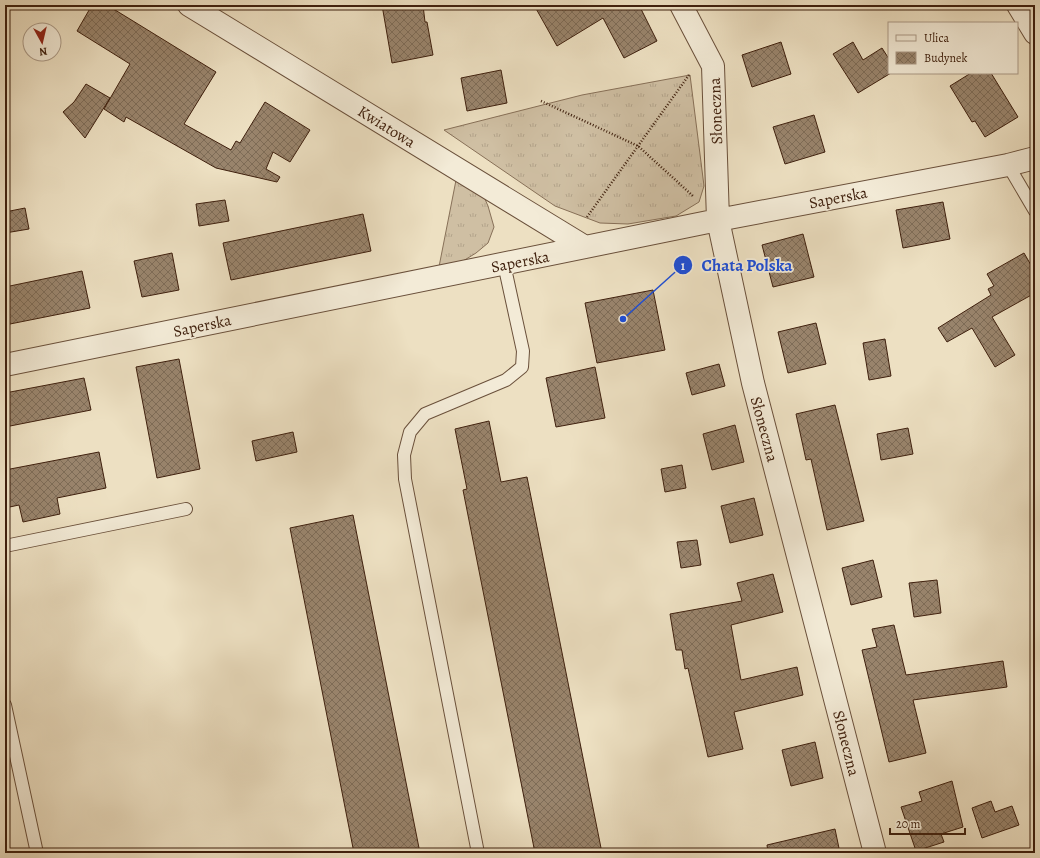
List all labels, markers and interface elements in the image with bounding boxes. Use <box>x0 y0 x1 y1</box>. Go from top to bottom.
north arrow <box>22 22 62 62</box>
legend <box>888 22 1018 74</box>
text: Ulica <box>924 30 949 46</box>
text: N <box>38 43 48 59</box>
text: Budynek <box>924 50 967 66</box>
street label: Słoneczna <box>704 77 728 145</box>
street label: Kwiatowa <box>353 100 420 153</box>
street label: Saperska <box>807 181 870 214</box>
street label: Saperska <box>489 245 552 278</box>
callout: Chata Polska <box>673 251 800 280</box>
text: Chata Polska <box>702 254 793 277</box>
text: 1 <box>681 258 686 274</box>
street label: Saperska <box>171 309 234 343</box>
street label: Słoneczna <box>745 394 783 465</box>
street label: Słoneczna <box>827 708 865 779</box>
scale bar <box>890 810 965 836</box>
text: 20 m <box>896 816 920 832</box>

